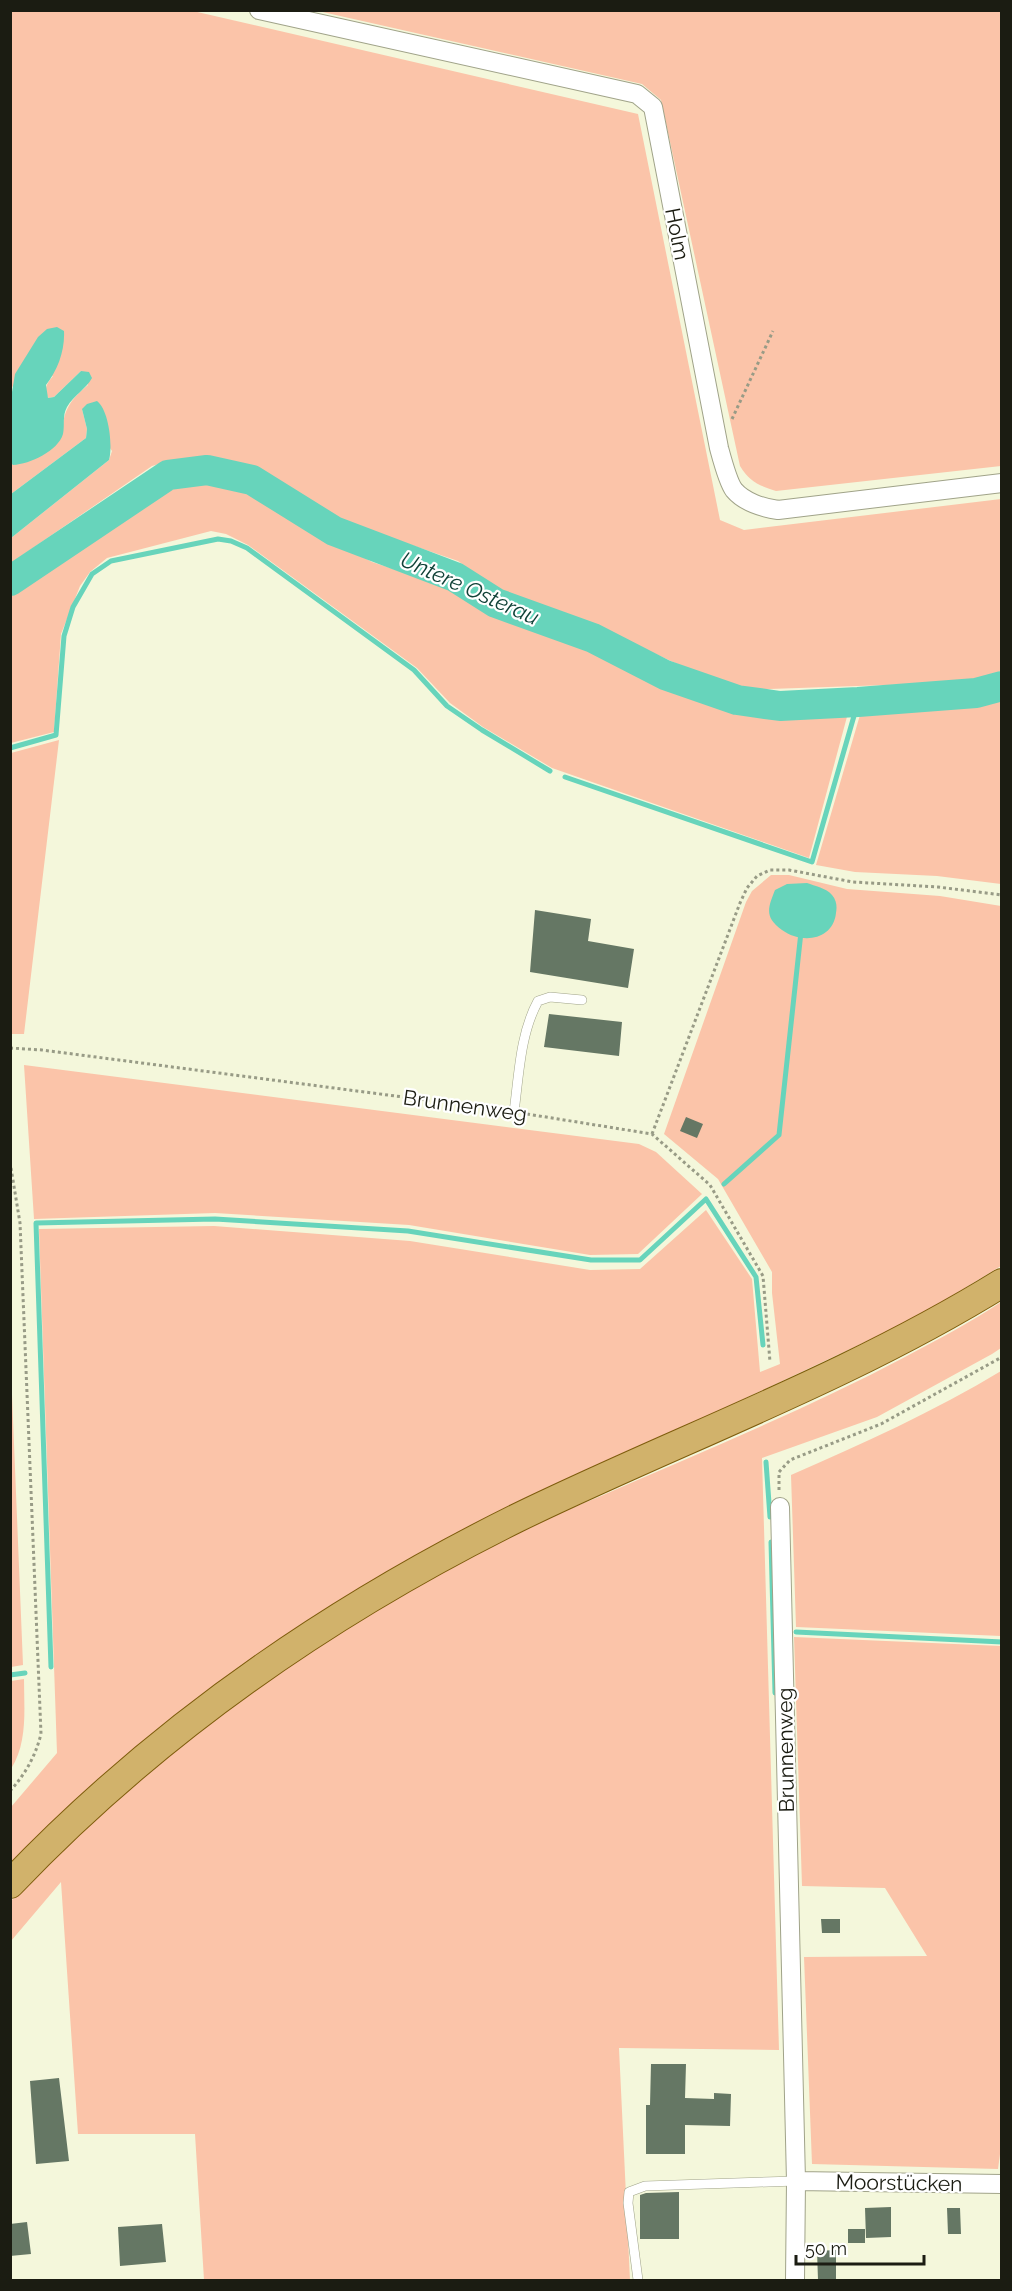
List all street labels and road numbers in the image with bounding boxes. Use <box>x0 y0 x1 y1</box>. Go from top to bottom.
street label: Holm <box>660 206 695 262</box>
street label: Brunnenweg <box>402 1084 529 1127</box>
street label: Brunnenweg <box>772 1687 799 1813</box>
street label: Moorstücken <box>835 2169 963 2196</box>

